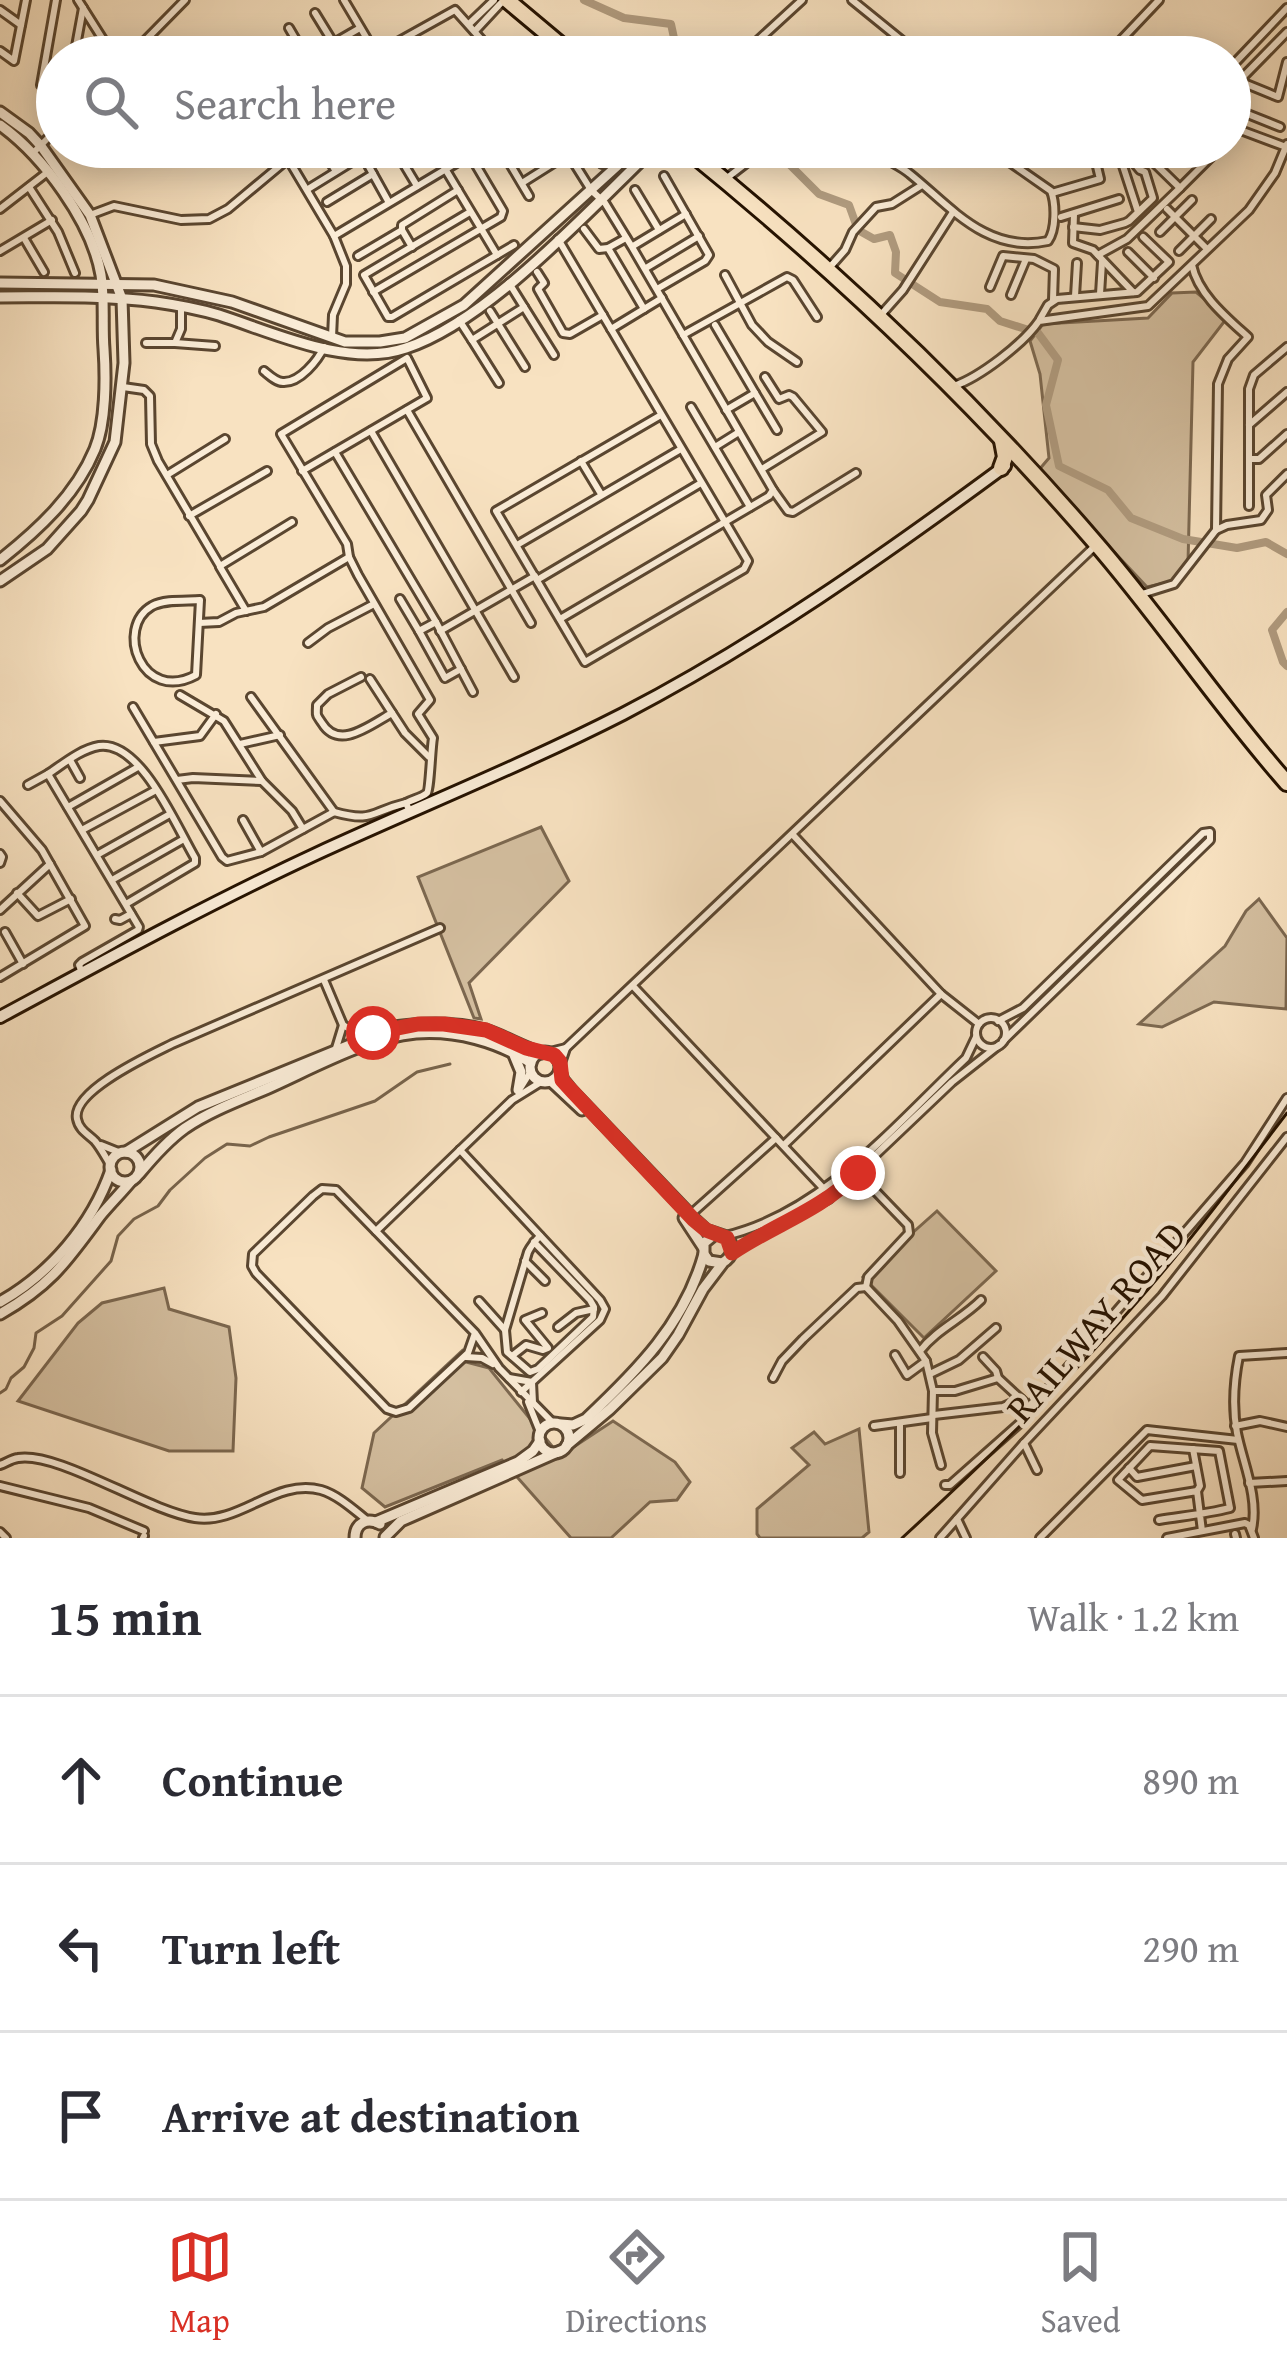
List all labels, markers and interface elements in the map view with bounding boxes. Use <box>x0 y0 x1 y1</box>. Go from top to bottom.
search box <box>36 36 1251 168</box>
icon: search <box>78 69 144 135</box>
text: Search here <box>174 70 396 135</box>
route start <box>346 1006 400 1060</box>
route end <box>831 1146 885 1200</box>
street label: RAILWAY ROAD <box>991 1208 1199 1434</box>
text: 15 min <box>48 1579 202 1654</box>
text: Walk · 1.2 km <box>1027 1588 1239 1645</box>
icon: ahead <box>48 1747 114 1813</box>
text: Continue <box>162 1747 343 1812</box>
text: 890 m <box>1142 1751 1239 1808</box>
icon: left <box>48 1915 114 1981</box>
text: Turn left <box>162 1915 340 1980</box>
text: 290 m <box>1142 1919 1239 1976</box>
icon: arrive <box>48 2083 114 2149</box>
text: Arrive at destination <box>162 2083 580 2148</box>
tab: Map <box>167 2224 233 2344</box>
tab: Directions <box>566 2224 707 2344</box>
tab: Saved <box>1041 2224 1120 2344</box>

